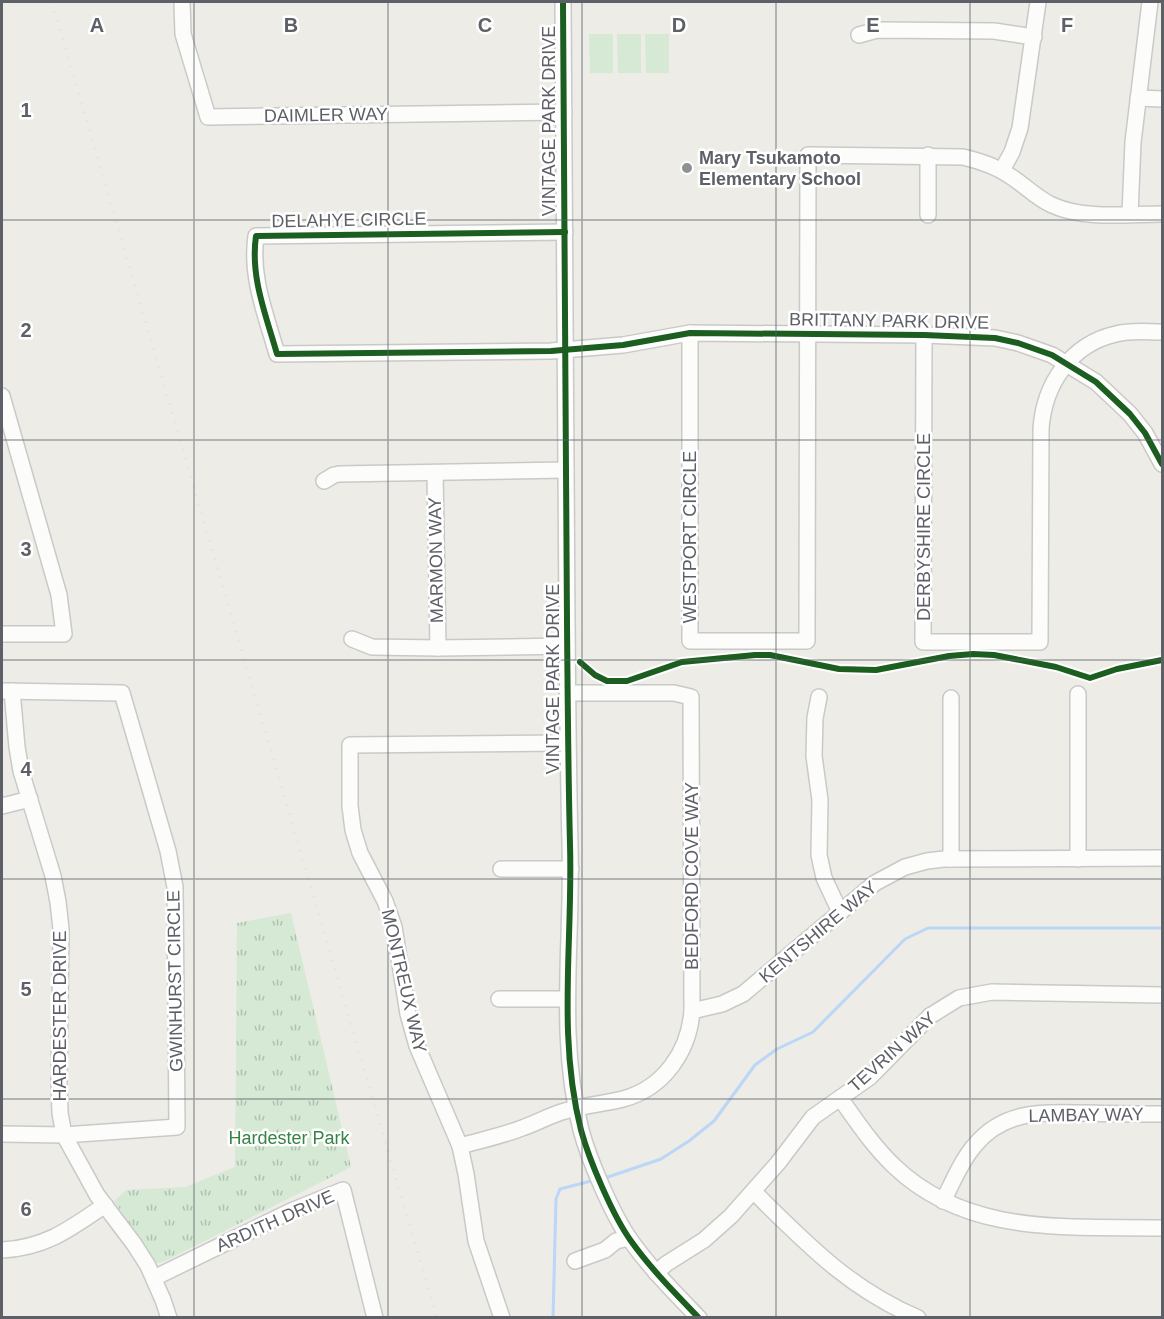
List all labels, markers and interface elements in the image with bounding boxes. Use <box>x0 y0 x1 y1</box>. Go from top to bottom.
text: A <box>90 14 104 36</box>
text: B <box>284 14 298 36</box>
text: C <box>478 14 492 36</box>
text: D <box>672 14 686 36</box>
text: E <box>866 14 880 36</box>
text: F <box>1061 14 1073 36</box>
street label: VINTAGE PARK DRIVE <box>539 26 559 216</box>
text: 1 <box>20 99 32 121</box>
street label: DAIMLER WAY <box>264 104 388 126</box>
place label: Mary Tsukamoto Elementary School <box>699 148 861 189</box>
marker: Mary Tsukamoto Elementary School <box>680 161 694 175</box>
street label: DELAHYE CIRCLE <box>271 209 427 231</box>
street label: BRITTANY PARK DRIVE <box>789 309 989 333</box>
text: 2 <box>20 319 32 341</box>
street label: DERBYSHIRE CIRCLE <box>914 433 934 621</box>
street label: WESTPORT CIRCLE <box>680 451 700 623</box>
street label: MARMON WAY <box>425 497 447 623</box>
text: 3 <box>20 538 32 560</box>
street label: VINTAGE PARK DRIVE <box>543 584 563 774</box>
text: 4 <box>20 758 32 780</box>
street label: BEDFORD COVE WAY <box>682 782 702 970</box>
street label: KENTSHIRE WAY <box>755 877 881 987</box>
street label: GWINHURST CIRCLE <box>163 890 187 1072</box>
street label: MONTREUX WAY <box>378 907 430 1055</box>
street label: HARDESTER DRIVE <box>50 930 70 1102</box>
text: 5 <box>20 978 32 1000</box>
street label: TEVRIN WAY <box>844 1008 940 1096</box>
street label: LAMBAY WAY <box>1028 1104 1144 1126</box>
park label: Hardester Park <box>228 1128 351 1148</box>
street label: ARDITH DRIVE <box>213 1186 337 1256</box>
text: 6 <box>20 1198 32 1220</box>

